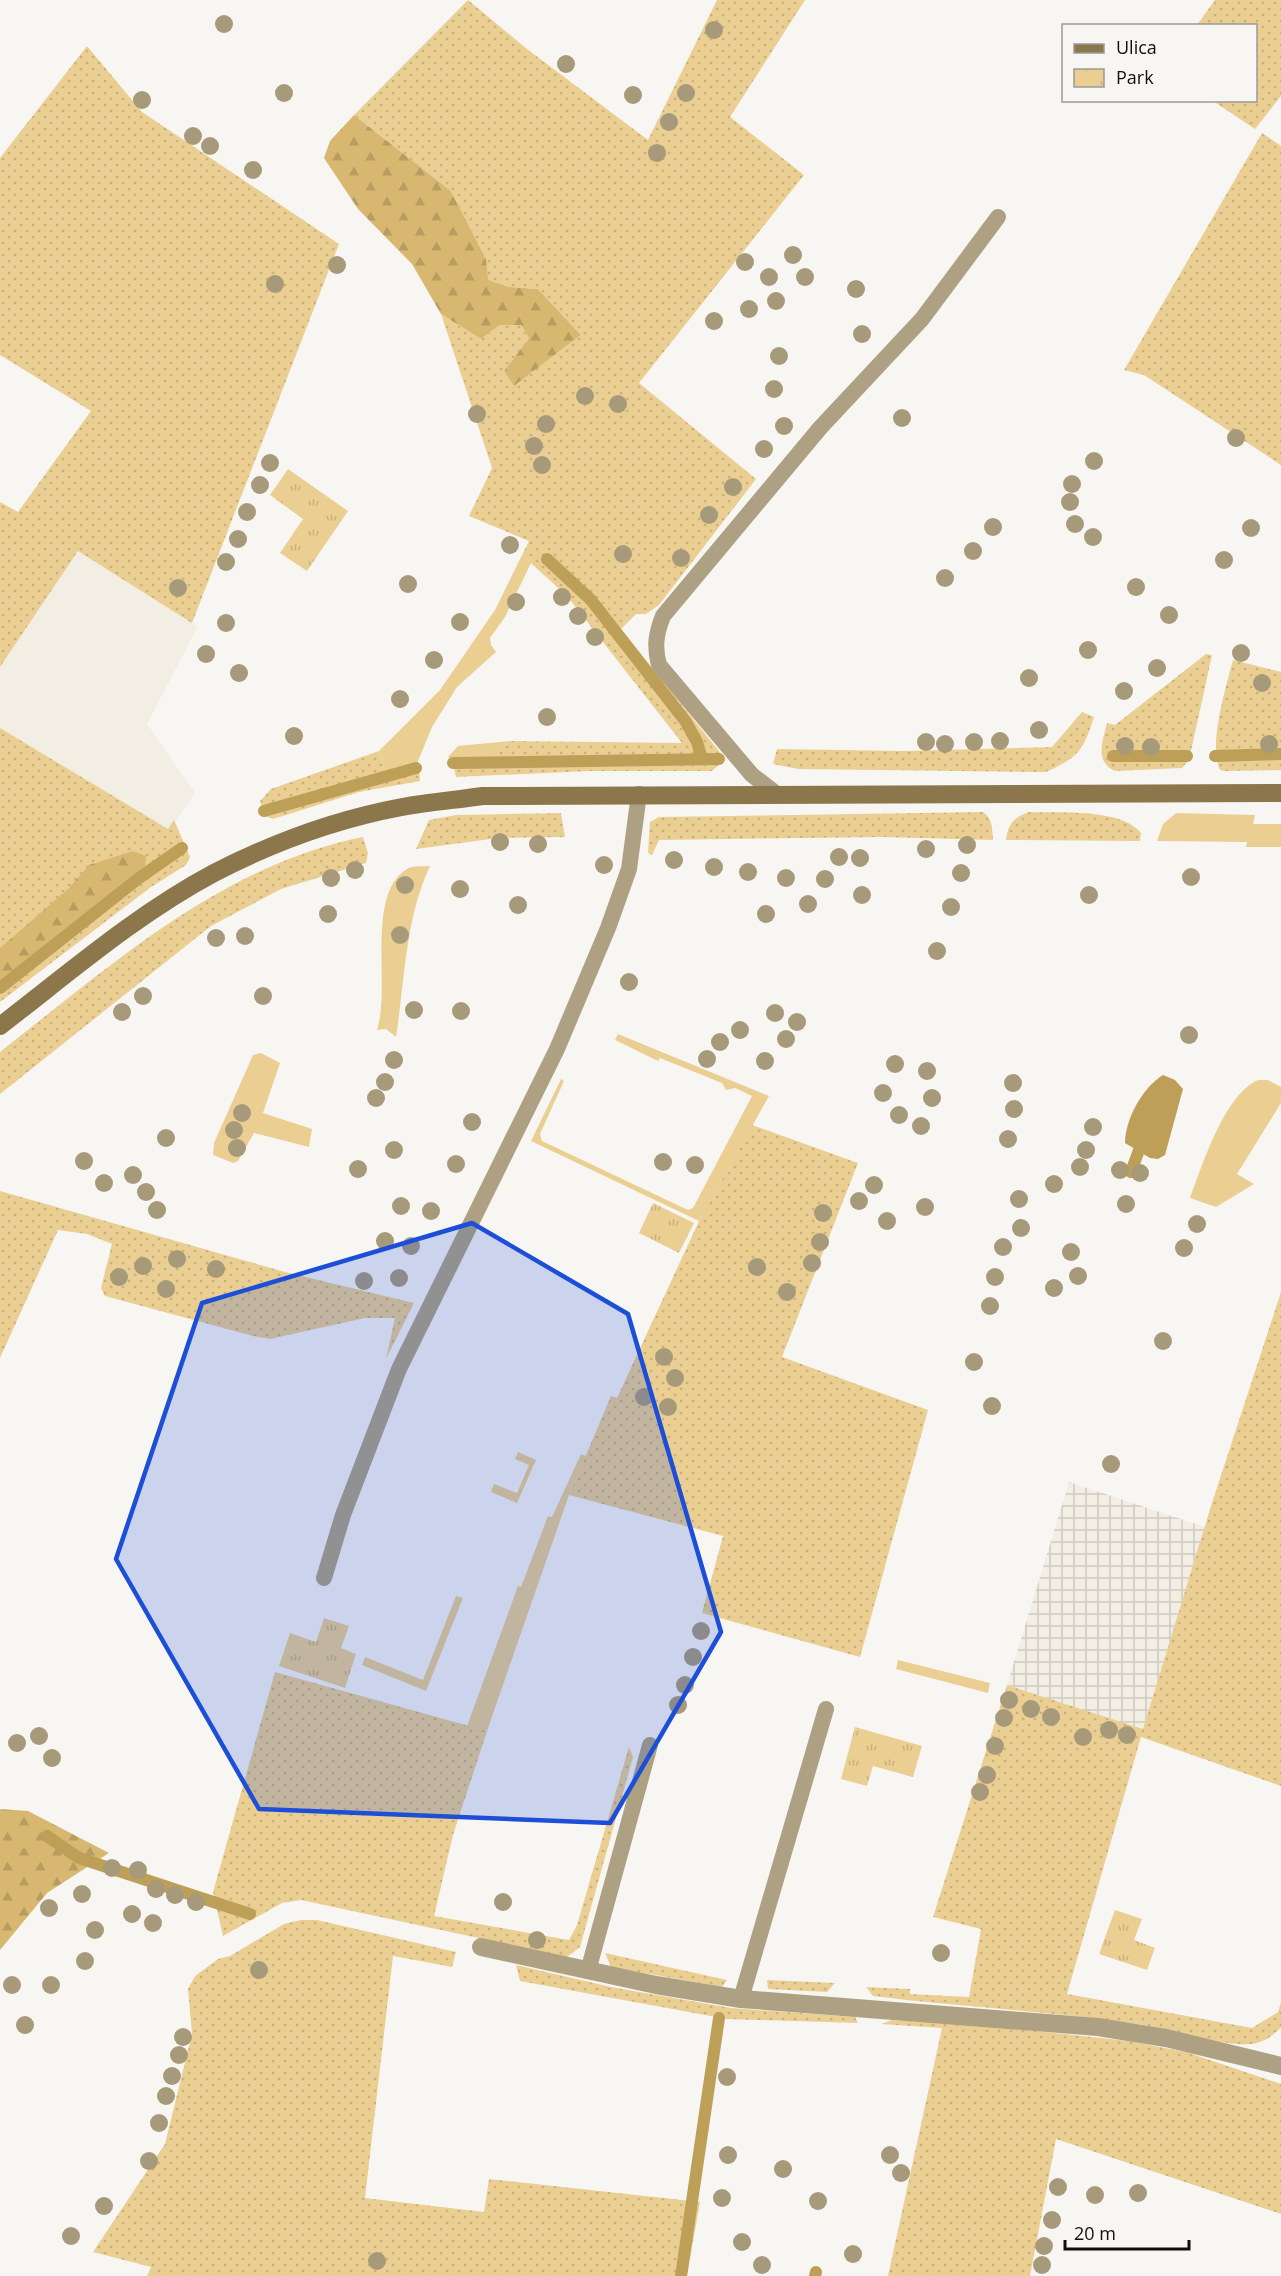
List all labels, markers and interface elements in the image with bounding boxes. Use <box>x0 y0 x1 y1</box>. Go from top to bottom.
legend <box>1062 24 1257 102</box>
text: Ulica <box>1116 35 1157 59</box>
text: Park <box>1116 65 1154 89</box>
scale bar <box>1065 2213 1190 2251</box>
text: 20 m <box>1074 2221 1116 2245</box>

